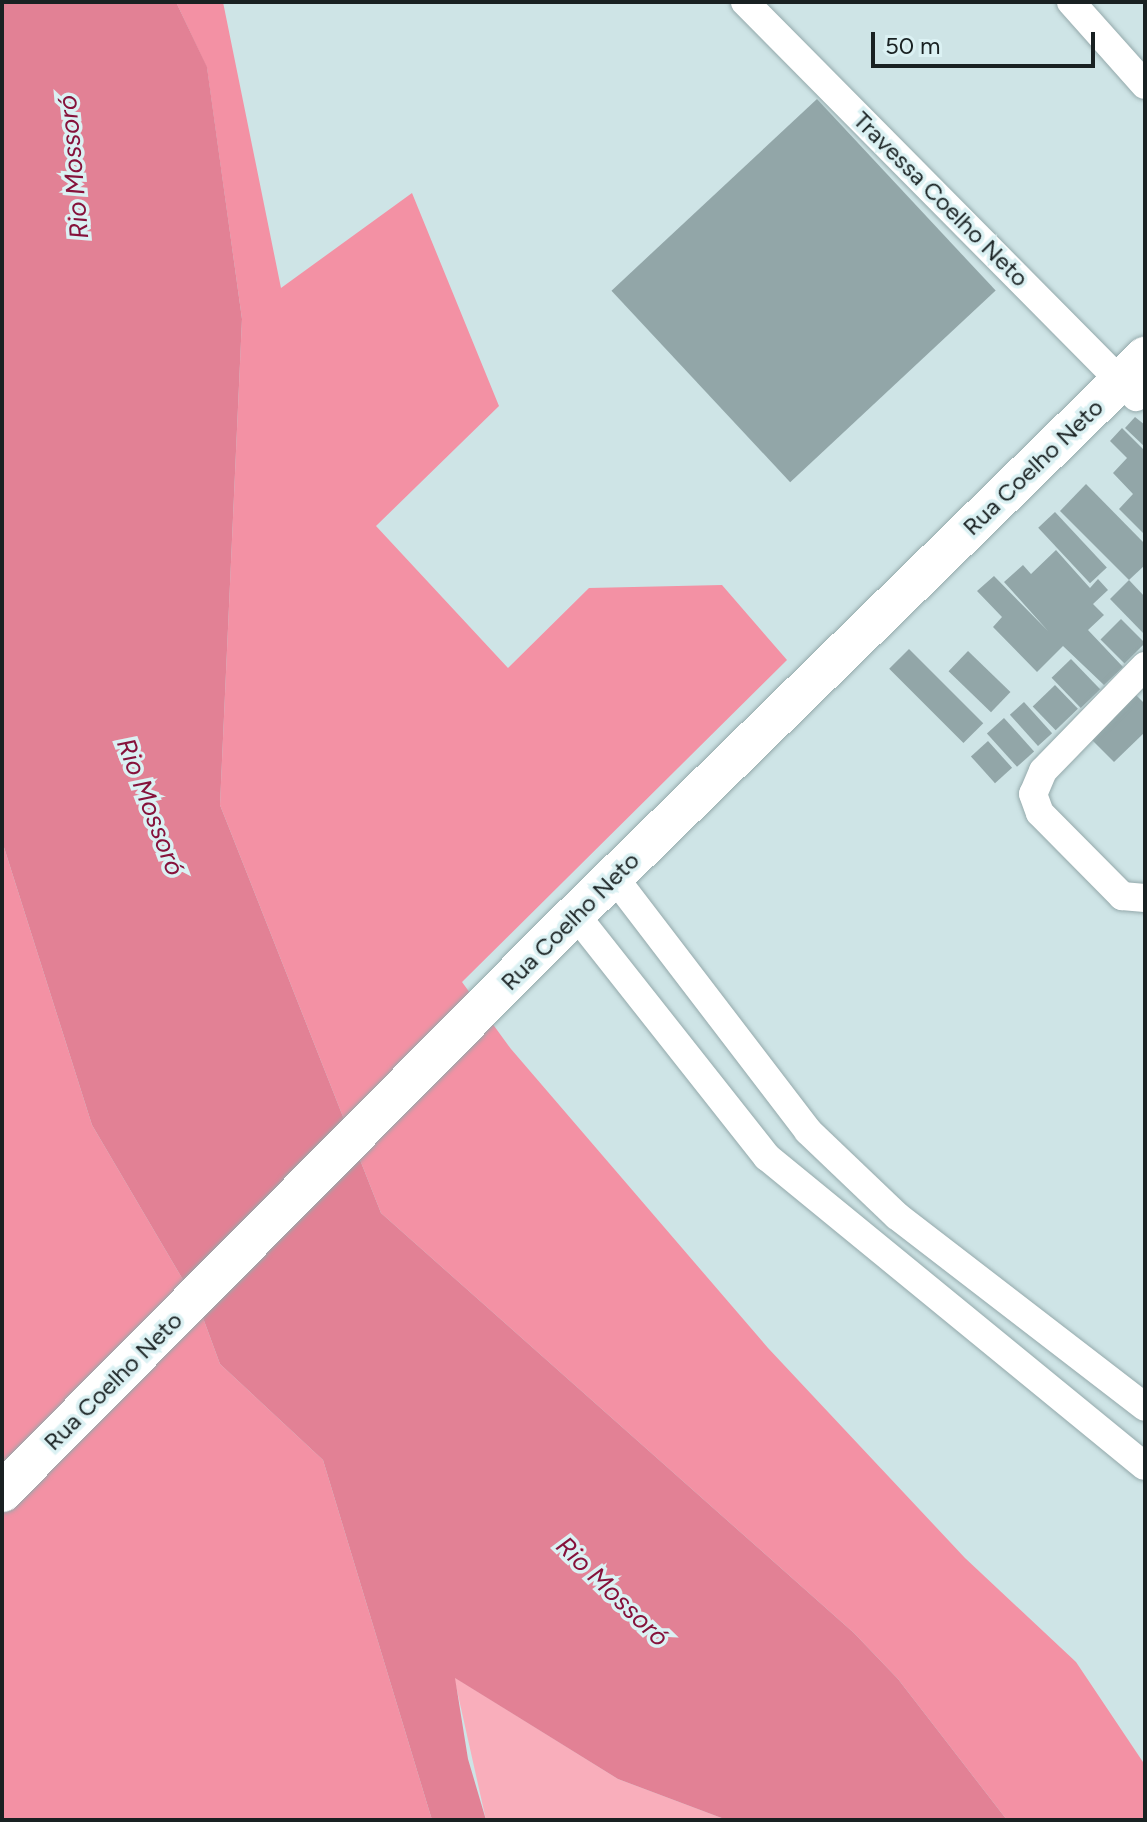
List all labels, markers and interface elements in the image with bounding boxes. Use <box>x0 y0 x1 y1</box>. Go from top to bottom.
scale bar <box>875 16 1099 66</box>
text: 50 m <box>885 31 941 60</box>
water label: Rio Mossoró <box>52 94 96 240</box>
street label: Travessa Coelho Neto <box>848 106 1034 292</box>
street label: Rua Coelho Neto <box>957 393 1109 541</box>
water label: Rio Mossoró <box>110 734 190 880</box>
street label: Rua Coelho Neto <box>495 846 645 996</box>
street label: Rua Coelho Neto <box>38 1306 188 1456</box>
water label: Rio Mossoró <box>549 1531 675 1653</box>

